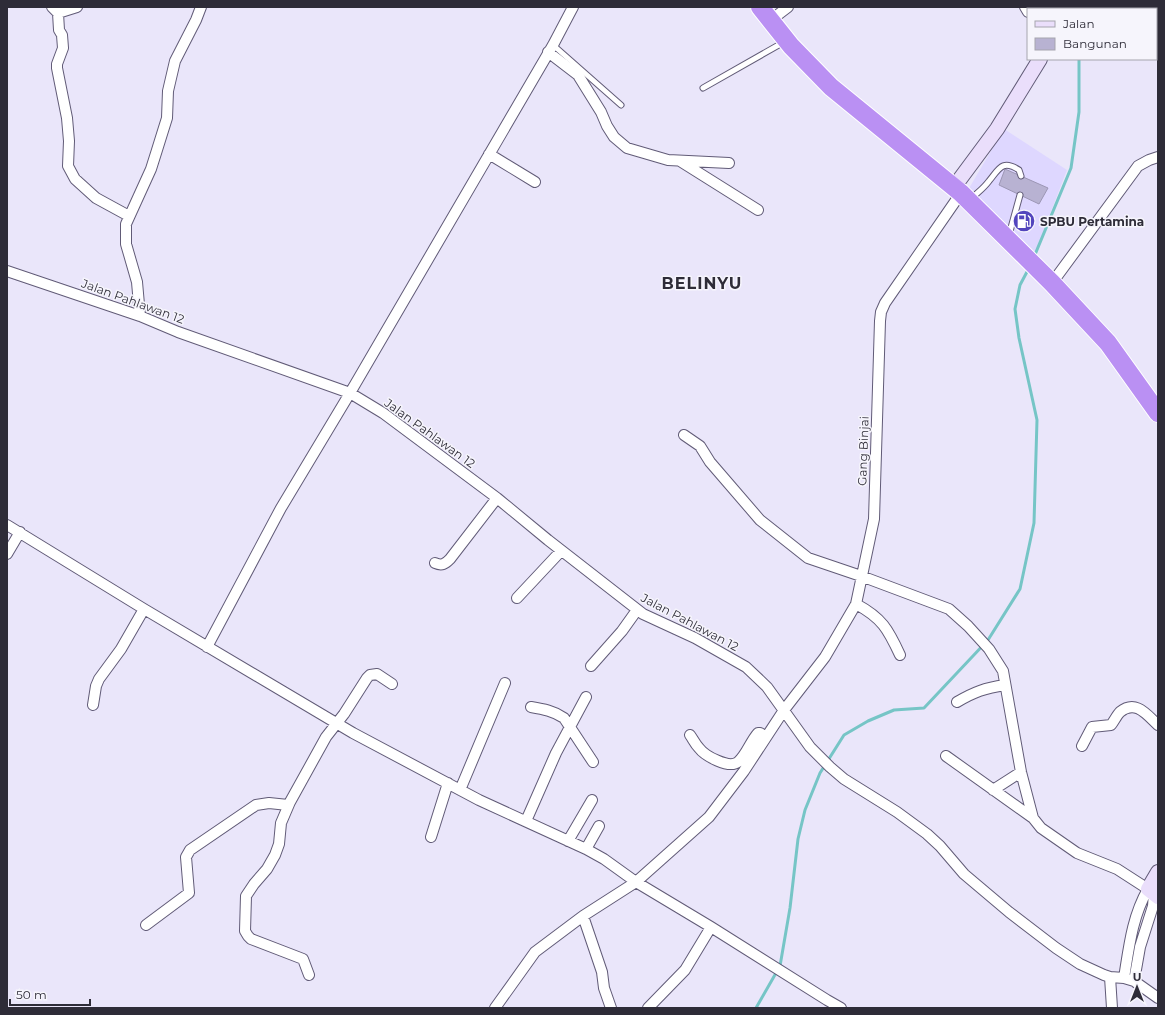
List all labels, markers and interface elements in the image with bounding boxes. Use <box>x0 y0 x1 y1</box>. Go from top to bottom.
legend <box>1027 8 1157 60</box>
text: Jalan <box>1062 16 1095 31</box>
text: Bangunan <box>1063 36 1127 51</box>
fuel station icon: SPBU Pertamina <box>1011 208 1037 234</box>
place label: SPBU Pertamina <box>1040 214 1144 229</box>
district label: BELINYU <box>662 274 742 293</box>
street label: Jalan Pahlawan 12 <box>79 275 187 327</box>
street label: Jalan Pahlawan 12 <box>381 395 478 471</box>
street label: Gang Binjai <box>854 416 872 486</box>
street label: Jalan Pahlawan 12 <box>638 589 741 654</box>
north arrow <box>1117 967 1157 1007</box>
text: U <box>1133 970 1141 984</box>
scale bar <box>10 981 90 1007</box>
text: 50 m <box>16 987 47 1002</box>

